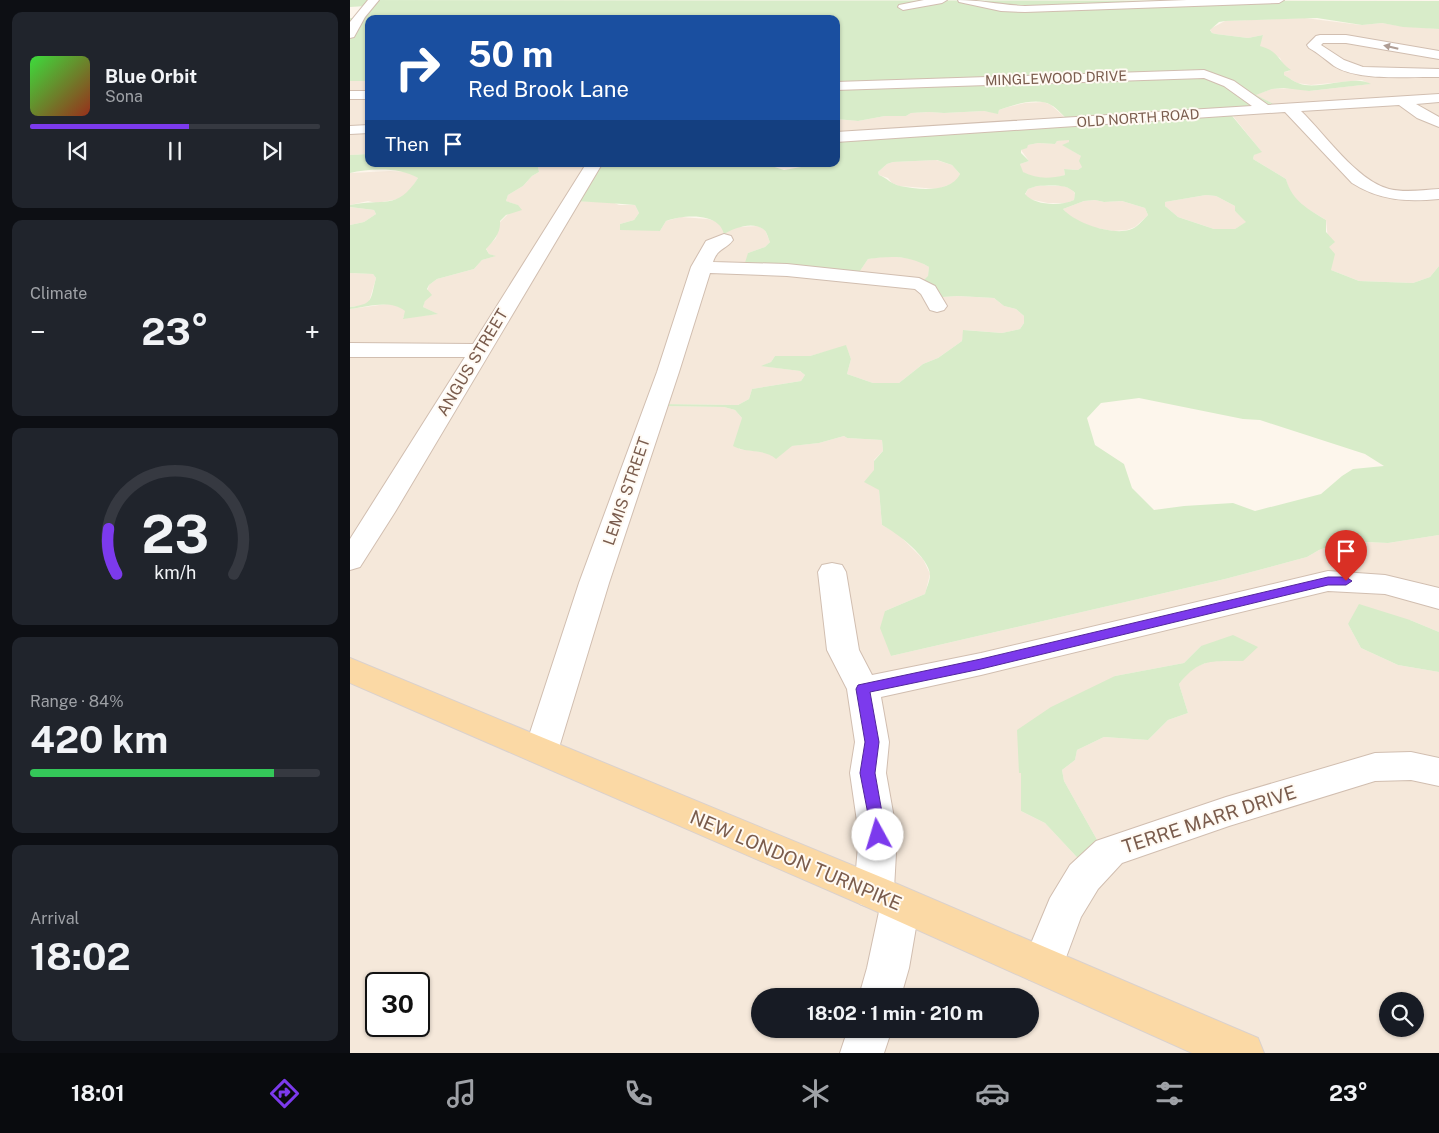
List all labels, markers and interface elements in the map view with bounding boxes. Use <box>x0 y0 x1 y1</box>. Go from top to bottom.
text: 50 m <box>468 34 553 75</box>
icon: right <box>385 35 450 100</box>
one-way arrow <box>1383 43 1398 51</box>
text: Blue Orbit <box>105 65 197 87</box>
street label: MINGLEWOOD DRIVE <box>985 68 1127 88</box>
text: Red Brook Lane <box>468 76 629 102</box>
text: Sona <box>105 87 143 106</box>
street label: OLD NORTH ROAD <box>1076 106 1200 130</box>
icon: arrive <box>439 130 467 158</box>
text: Then <box>385 133 429 155</box>
icon: previous <box>64 137 92 165</box>
icon: pause <box>161 137 189 165</box>
icon: next <box>258 137 286 165</box>
text: Climate <box>30 284 87 303</box>
street label: ANGUS STREET <box>433 305 512 419</box>
text: 23° <box>141 309 209 354</box>
text: − <box>30 315 46 348</box>
text: + <box>304 315 320 348</box>
street label: LEMIS STREET <box>599 434 654 548</box>
text: 23 <box>141 504 209 565</box>
pin <box>1325 530 1367 581</box>
icon: arrive <box>1332 537 1360 565</box>
text: km/h <box>154 562 196 583</box>
text: Range · 84% <box>30 692 124 711</box>
text: 420 km <box>30 717 168 762</box>
street label: TERRE MARR DRIVE <box>1119 780 1299 858</box>
street label: NEW LONDON TURNPIKE <box>687 805 905 915</box>
position arrow <box>851 808 903 860</box>
text: Arrival <box>30 909 79 928</box>
text: 18:02 <box>30 934 131 979</box>
speed limit sign: 30 <box>365 972 430 1037</box>
map controls <box>1379 992 1424 1037</box>
button: search <box>1379 992 1424 1037</box>
text: 18:02 · 1 min · 210 m <box>807 1002 983 1024</box>
icon: directions <box>267 1076 302 1111</box>
icon: music <box>444 1076 479 1111</box>
icon: phone <box>621 1076 656 1111</box>
icon: climate <box>798 1076 833 1111</box>
icon: car <box>975 1076 1010 1111</box>
icon: filters <box>1152 1076 1187 1111</box>
text: 18:01 <box>71 1080 125 1106</box>
text: 23° <box>1329 1080 1368 1106</box>

